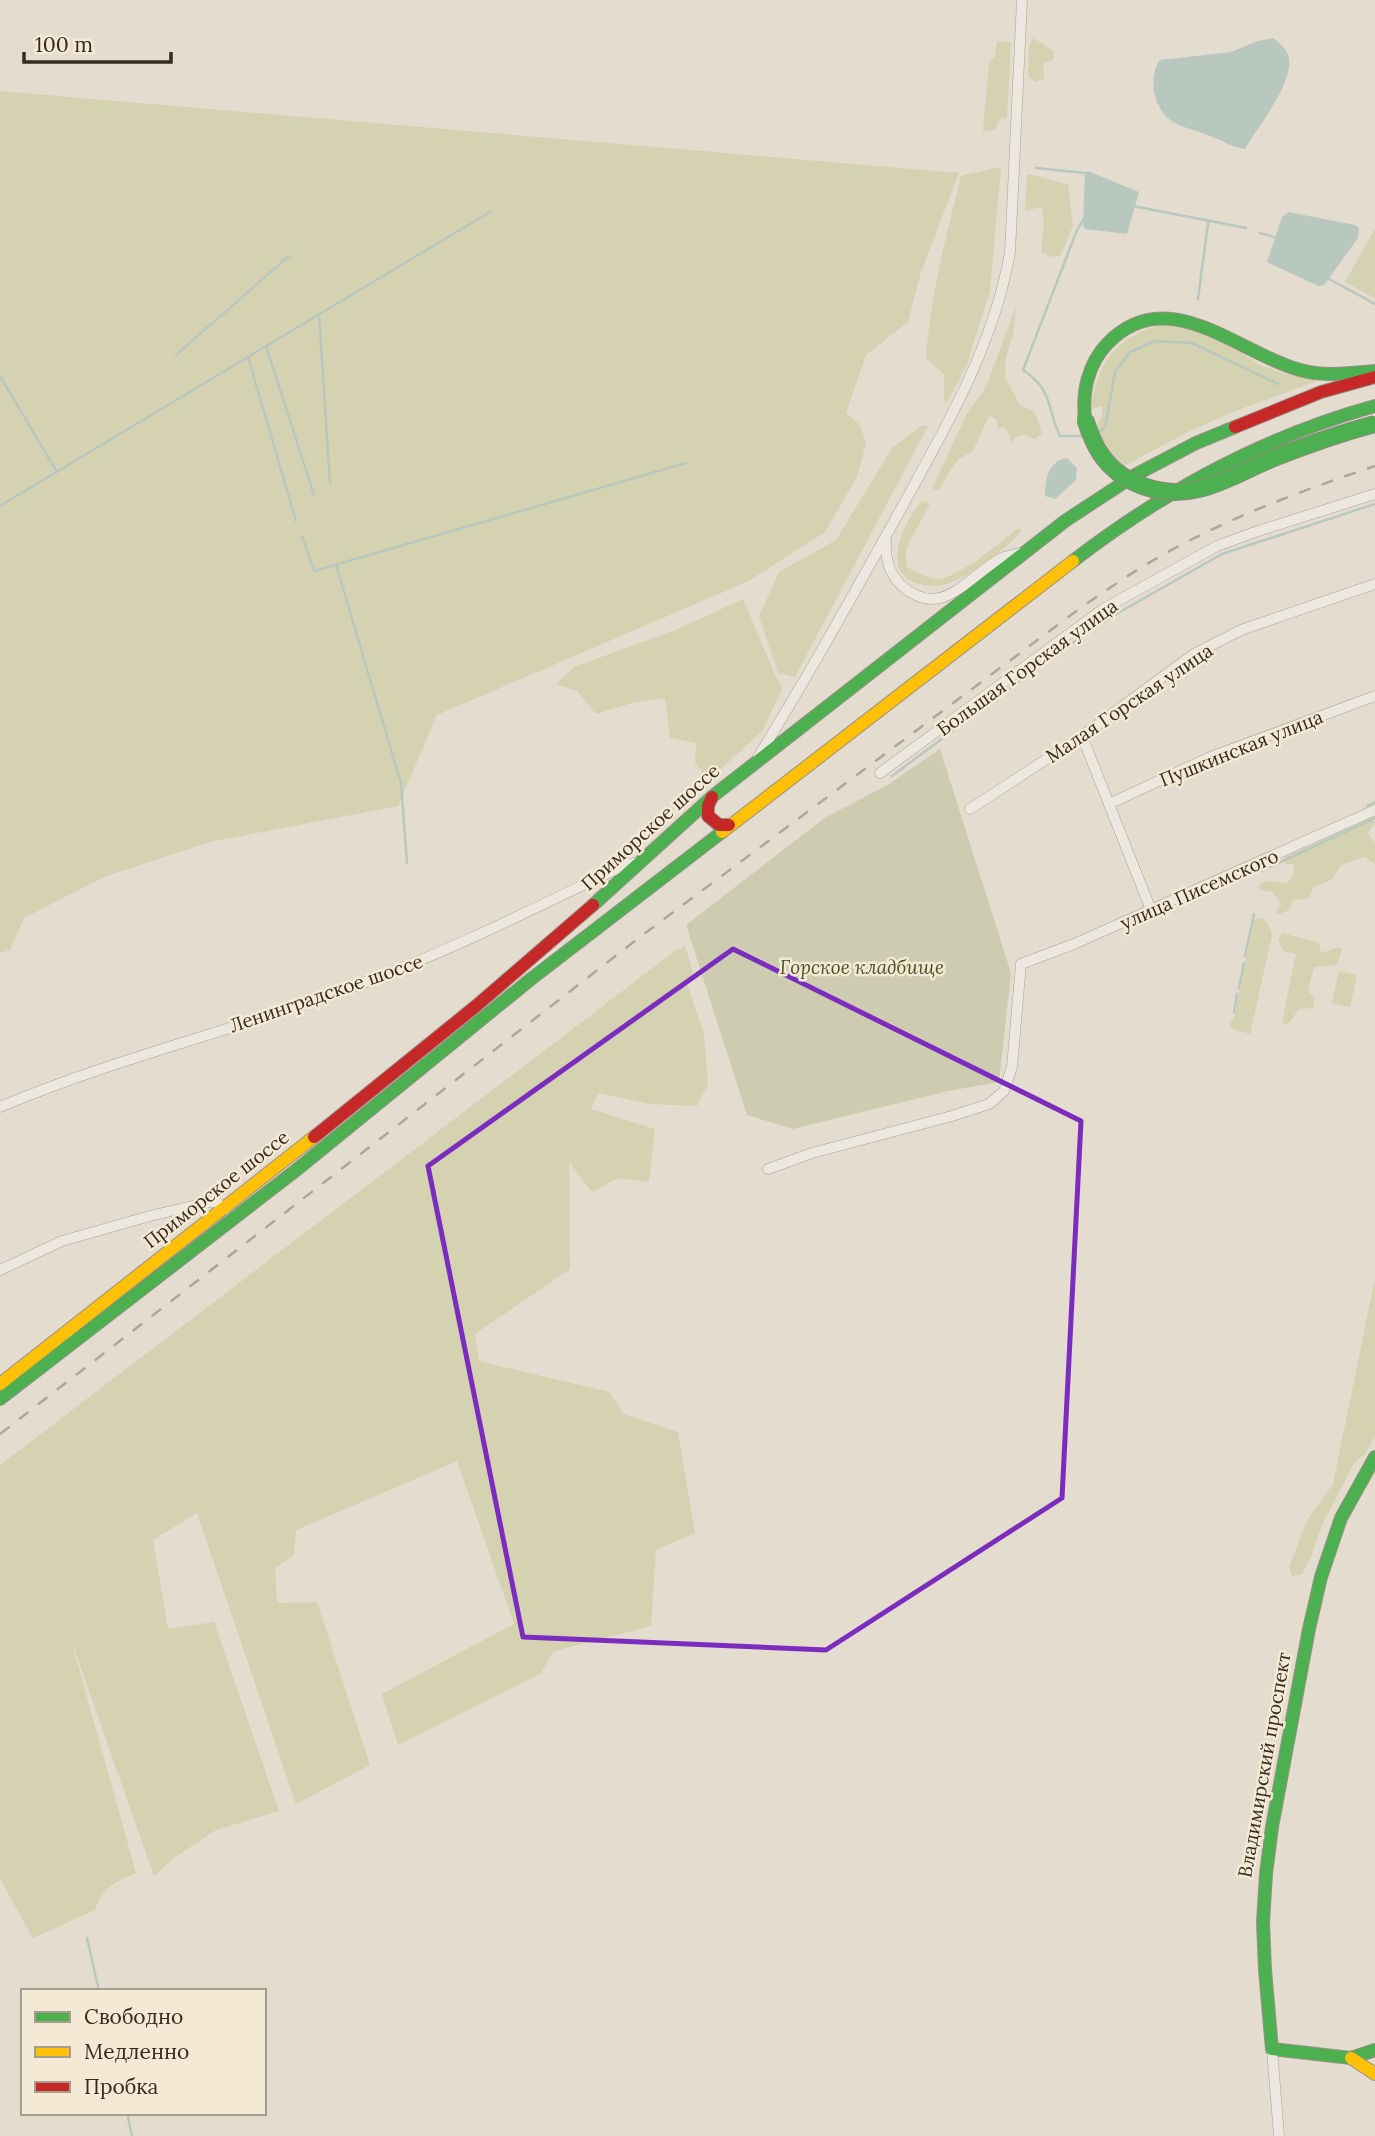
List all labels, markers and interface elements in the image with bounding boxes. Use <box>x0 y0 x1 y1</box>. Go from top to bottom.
scale bar <box>24 21 172 65</box>
text: 100 m <box>35 31 93 58</box>
street label: Большая Горская улица <box>932 593 1122 741</box>
street label: Малая Горская улица <box>1041 638 1217 768</box>
street label: Пушкинская улица <box>1156 704 1326 792</box>
street label: Приморское шоссе <box>576 759 724 895</box>
street label: улица Писемского <box>1116 843 1282 935</box>
street label: Ленинградское шоссе <box>226 949 426 1037</box>
park label: Горское кладбище <box>780 955 944 979</box>
street label: Приморское шоссе <box>138 1125 294 1253</box>
street label: Владимирский проспект <box>1232 1651 1296 1879</box>
legend <box>21 1989 266 2115</box>
text: Свободно <box>84 2003 183 2030</box>
text: Медленно <box>84 2038 189 2065</box>
text: Пробка <box>84 2073 159 2100</box>

